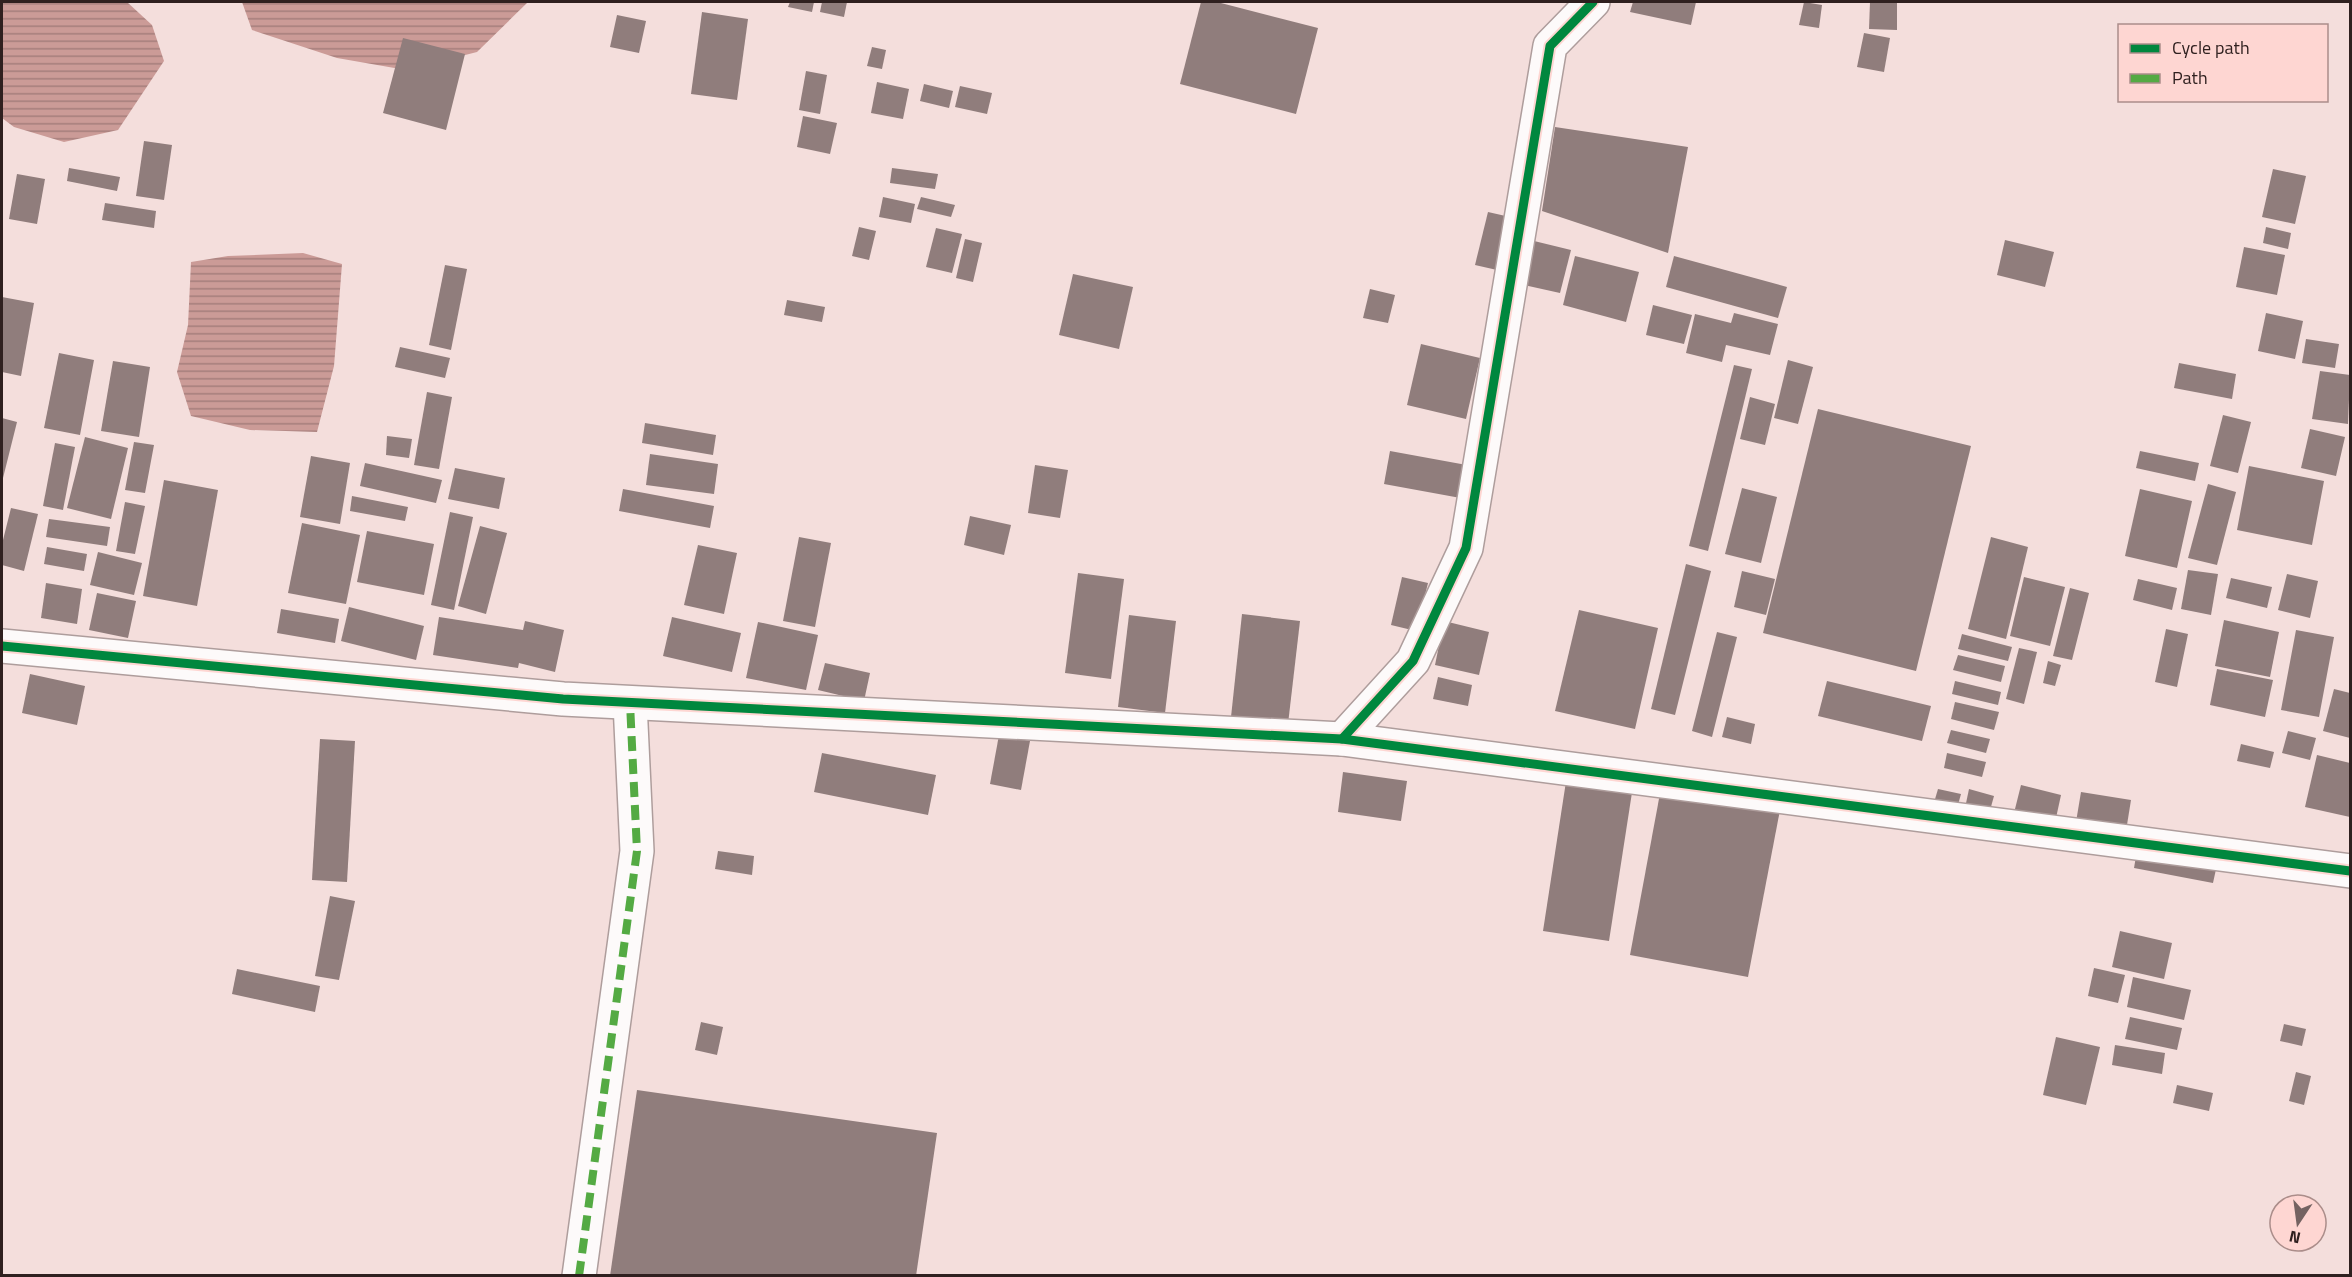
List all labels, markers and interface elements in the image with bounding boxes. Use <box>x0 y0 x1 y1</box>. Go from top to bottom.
legend <box>2118 24 2328 102</box>
text: Cycle path <box>2172 34 2250 61</box>
text: Path <box>2172 64 2208 91</box>
north arrow <box>2268 1193 2328 1253</box>
text: N <box>2287 1225 2303 1251</box>

